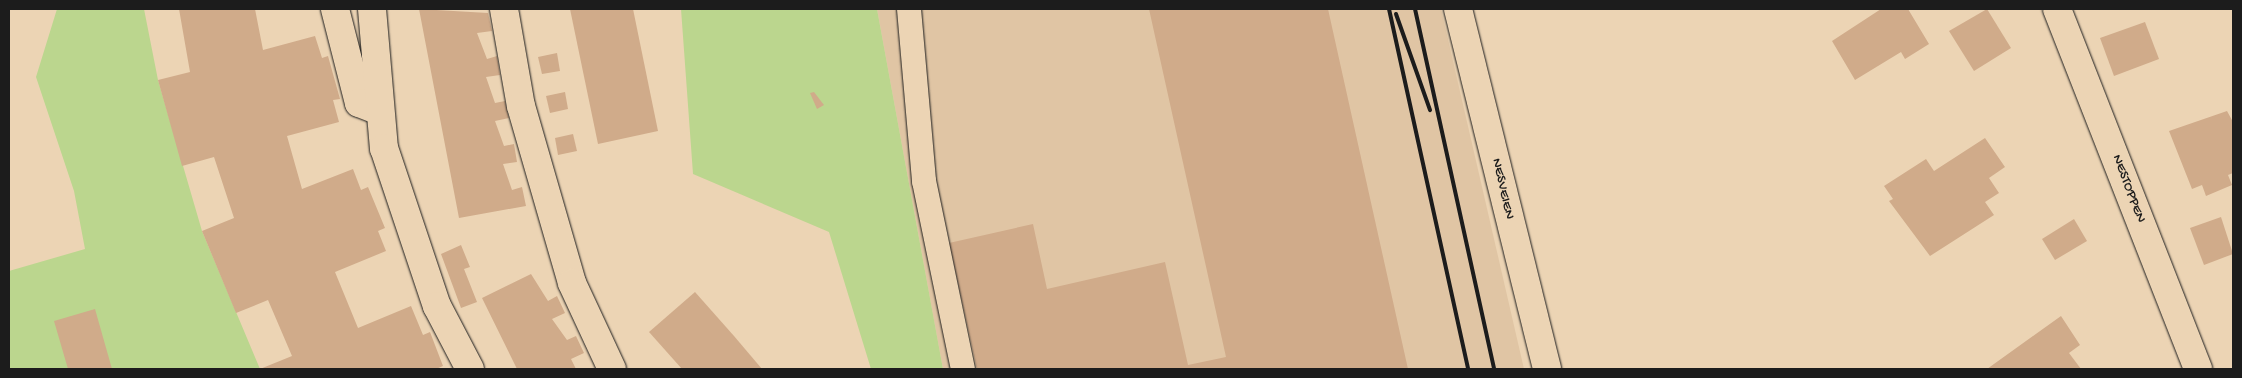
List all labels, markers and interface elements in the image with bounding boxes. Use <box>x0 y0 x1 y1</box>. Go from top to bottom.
street label: NESTOPPEN <box>2107 153 2149 225</box>
street label: NESVEIEN <box>1487 157 1517 221</box>

